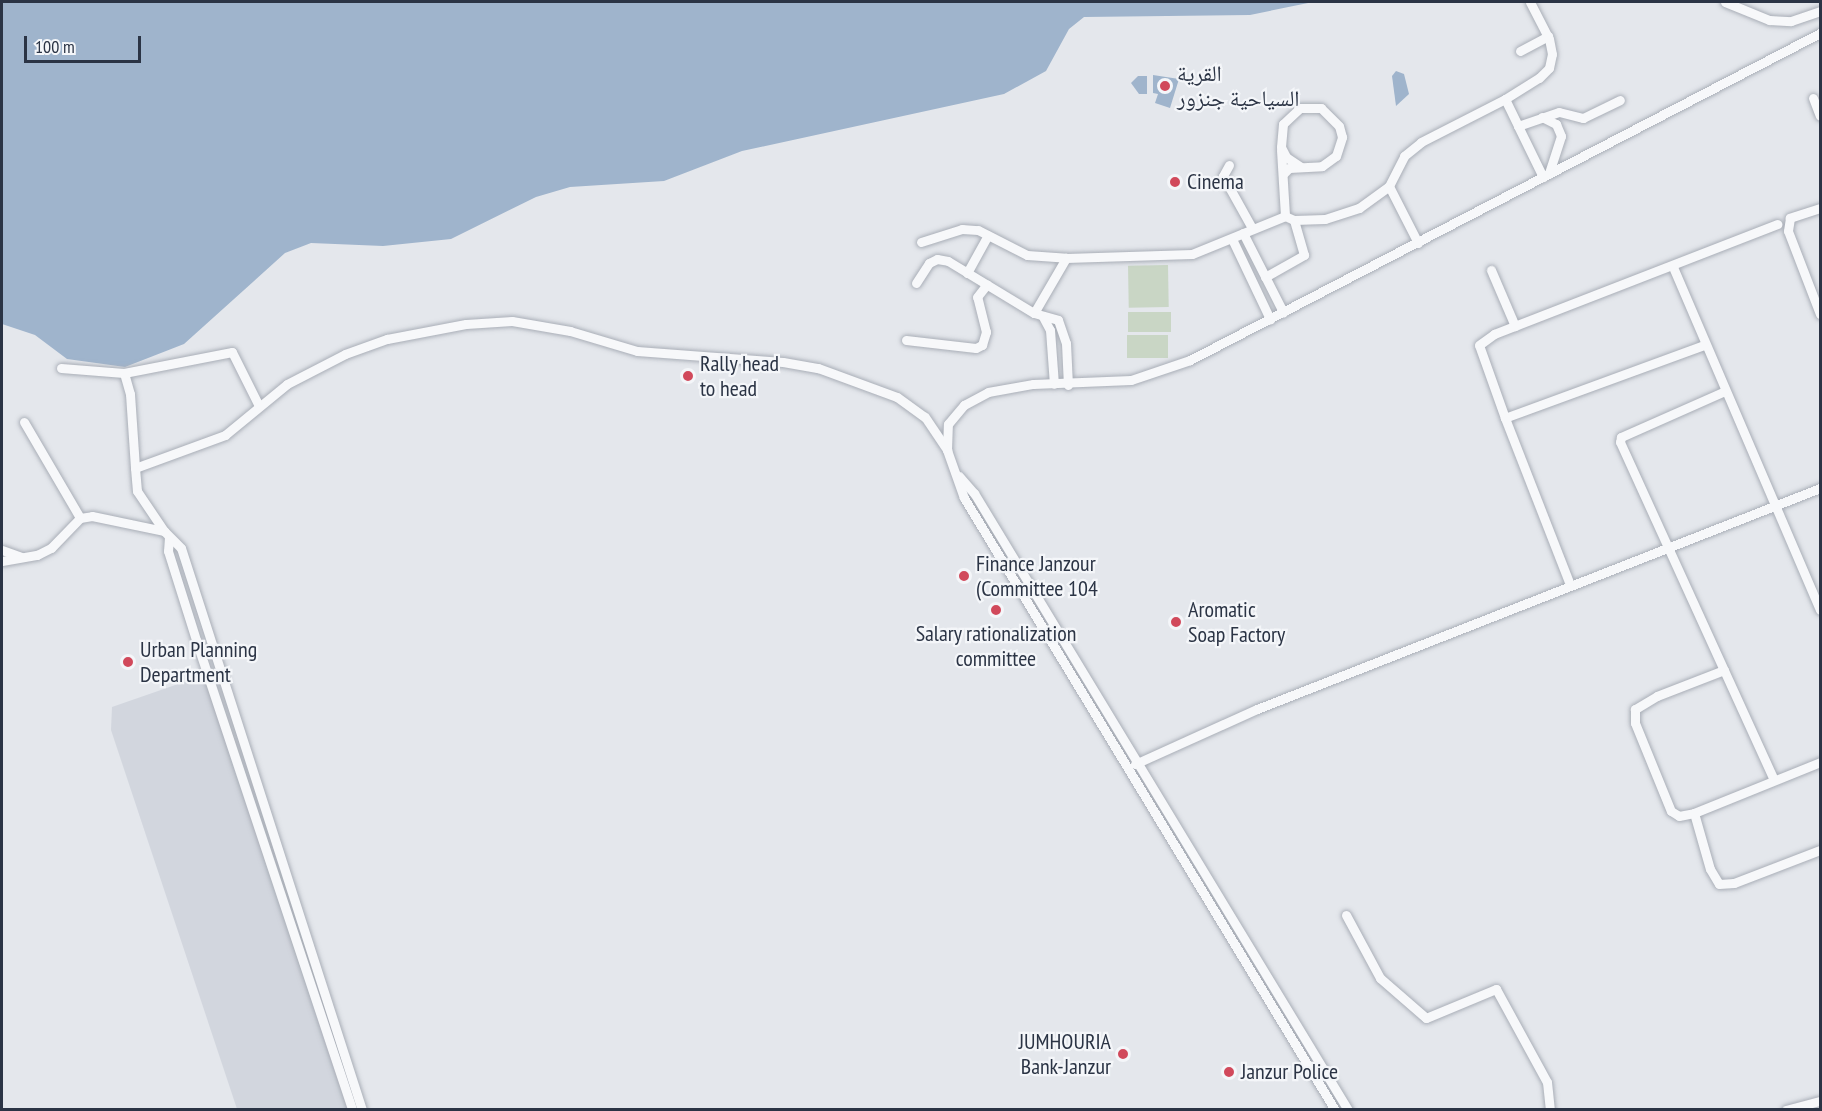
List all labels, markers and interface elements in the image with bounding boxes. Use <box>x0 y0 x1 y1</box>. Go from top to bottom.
scale bar <box>27 24 144 62</box>
text: 100 m <box>35 35 75 58</box>
place label: القرية السياحية جنزور <box>1177 60 1300 112</box>
marker: القرية السياحية جنزور <box>1158 79 1172 93</box>
place label: Cinema <box>1187 169 1244 195</box>
marker: Cinema <box>1168 175 1182 189</box>
place label: Rally head to head <box>700 350 780 402</box>
marker: Rally head to head <box>681 369 695 383</box>
place label: Finance Janzour (Committee 104 <box>976 550 1098 602</box>
marker: Finance Janzour (Committee 104 <box>957 569 971 583</box>
place label: Aromatic Soap Factory <box>1188 596 1285 648</box>
marker: Salary rationalization committee <box>989 603 1003 617</box>
marker: Aromatic Soap Factory <box>1169 615 1183 629</box>
place label: Salary rationalization committee <box>915 620 1077 672</box>
place label: Urban Planning Department <box>140 636 257 688</box>
marker: Urban Planning Department <box>121 655 135 669</box>
place label: JUMHOURIA Bank-Janzur <box>1019 1028 1111 1080</box>
marker: JUMHOURIA Bank-Janzur <box>1116 1047 1130 1061</box>
place label: Janzur Police <box>1241 1059 1338 1085</box>
marker: Janzur Police <box>1222 1065 1236 1079</box>

